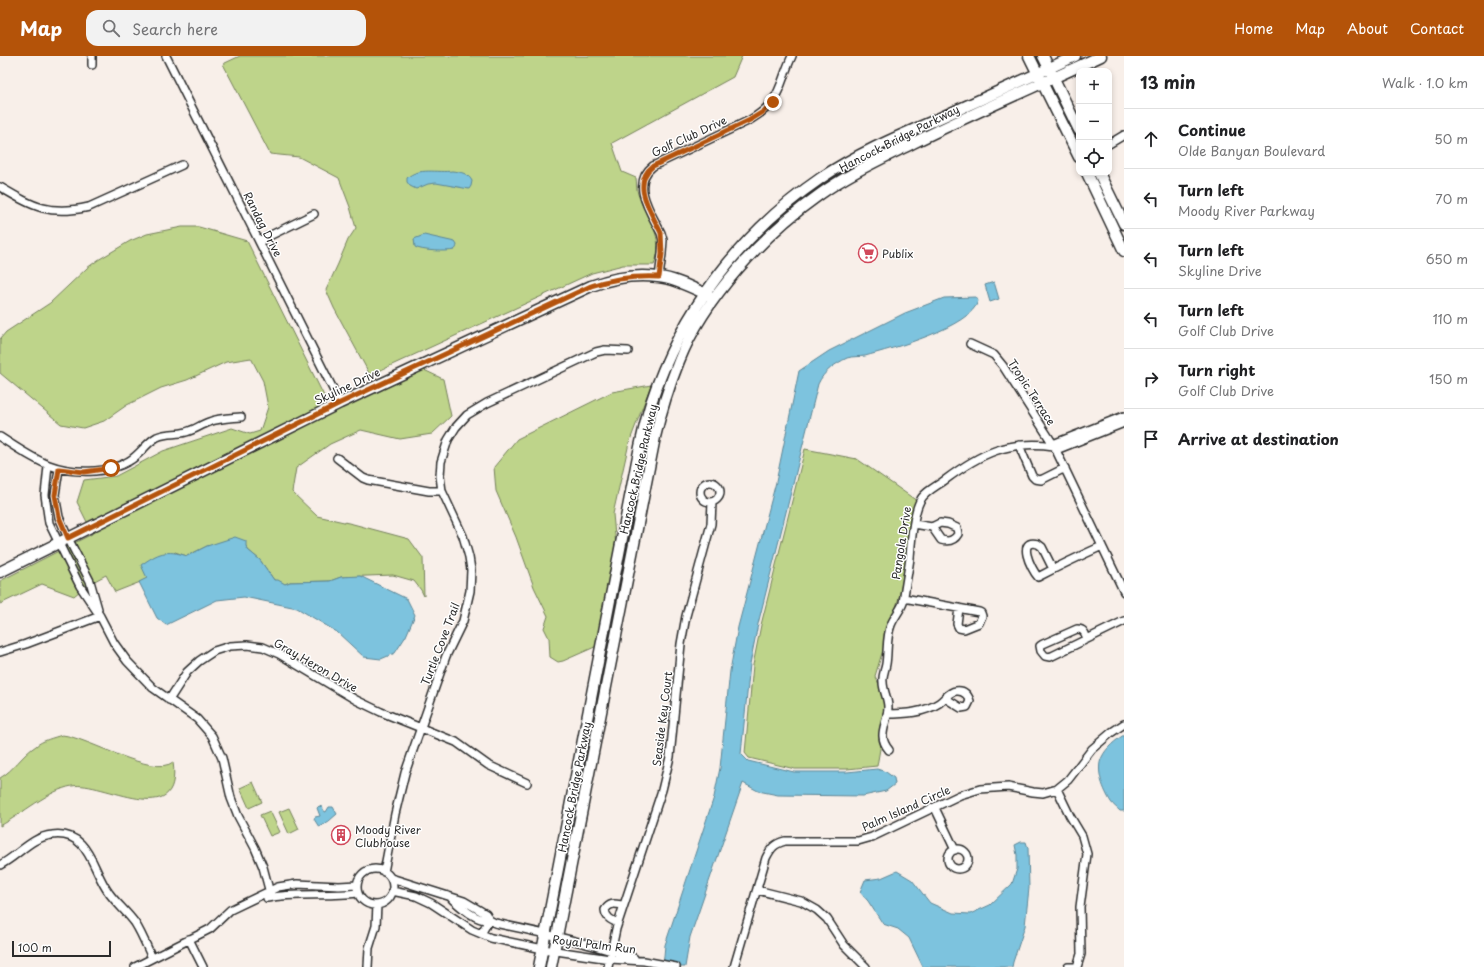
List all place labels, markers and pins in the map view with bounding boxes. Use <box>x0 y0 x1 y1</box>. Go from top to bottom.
supermarket icon: Publix <box>857 242 879 264</box>
place label: Publix <box>882 245 913 262</box>
place label: Moody River Clubhouse <box>355 821 421 851</box>
building icon: Moody River Clubhouse <box>330 824 352 846</box>

